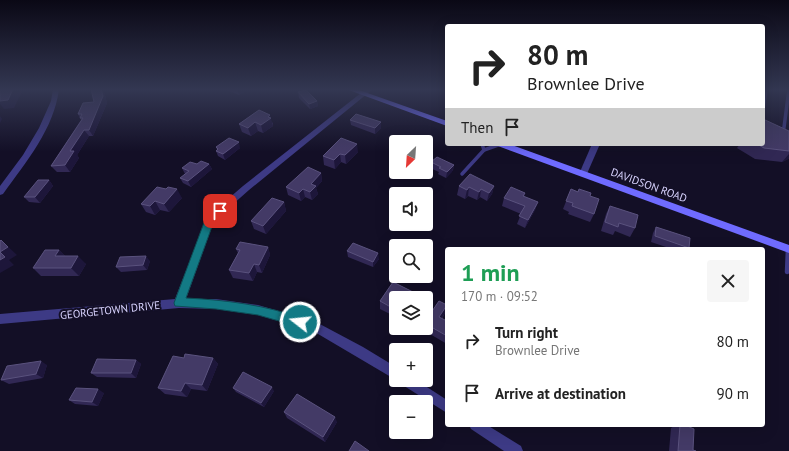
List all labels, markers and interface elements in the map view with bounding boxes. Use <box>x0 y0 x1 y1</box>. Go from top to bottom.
text: 80 m <box>527 36 588 73</box>
icon: right <box>461 40 513 92</box>
text: Brownlee Drive <box>527 72 645 95</box>
icon: arrive <box>501 116 523 138</box>
text: Then <box>461 118 493 137</box>
north arrow <box>389 135 433 179</box>
map controls <box>389 135 433 439</box>
street label: DAVIDSON ROAD <box>609 165 689 205</box>
button: sound <box>389 187 433 231</box>
pin <box>203 194 237 228</box>
icon: arrive <box>209 200 231 222</box>
button: search <box>389 239 433 283</box>
text: 1 min <box>461 257 520 288</box>
button: close <box>707 260 749 302</box>
text: 170 m · 09:52 <box>461 288 538 305</box>
button: layers <box>389 291 433 335</box>
street label: GEORGETOWN DRIVE <box>59 298 161 322</box>
position arrow <box>279 301 321 343</box>
text: Turn right <box>495 323 558 342</box>
icon: right <box>461 330 483 352</box>
text: 80 m <box>716 332 749 351</box>
text: Brownlee Drive <box>495 342 580 359</box>
button: + <box>389 343 433 387</box>
icon: arrive <box>461 382 483 404</box>
text: Arrive at destination <box>495 384 626 403</box>
text: 90 m <box>716 384 749 403</box>
button: − <box>389 395 433 439</box>

